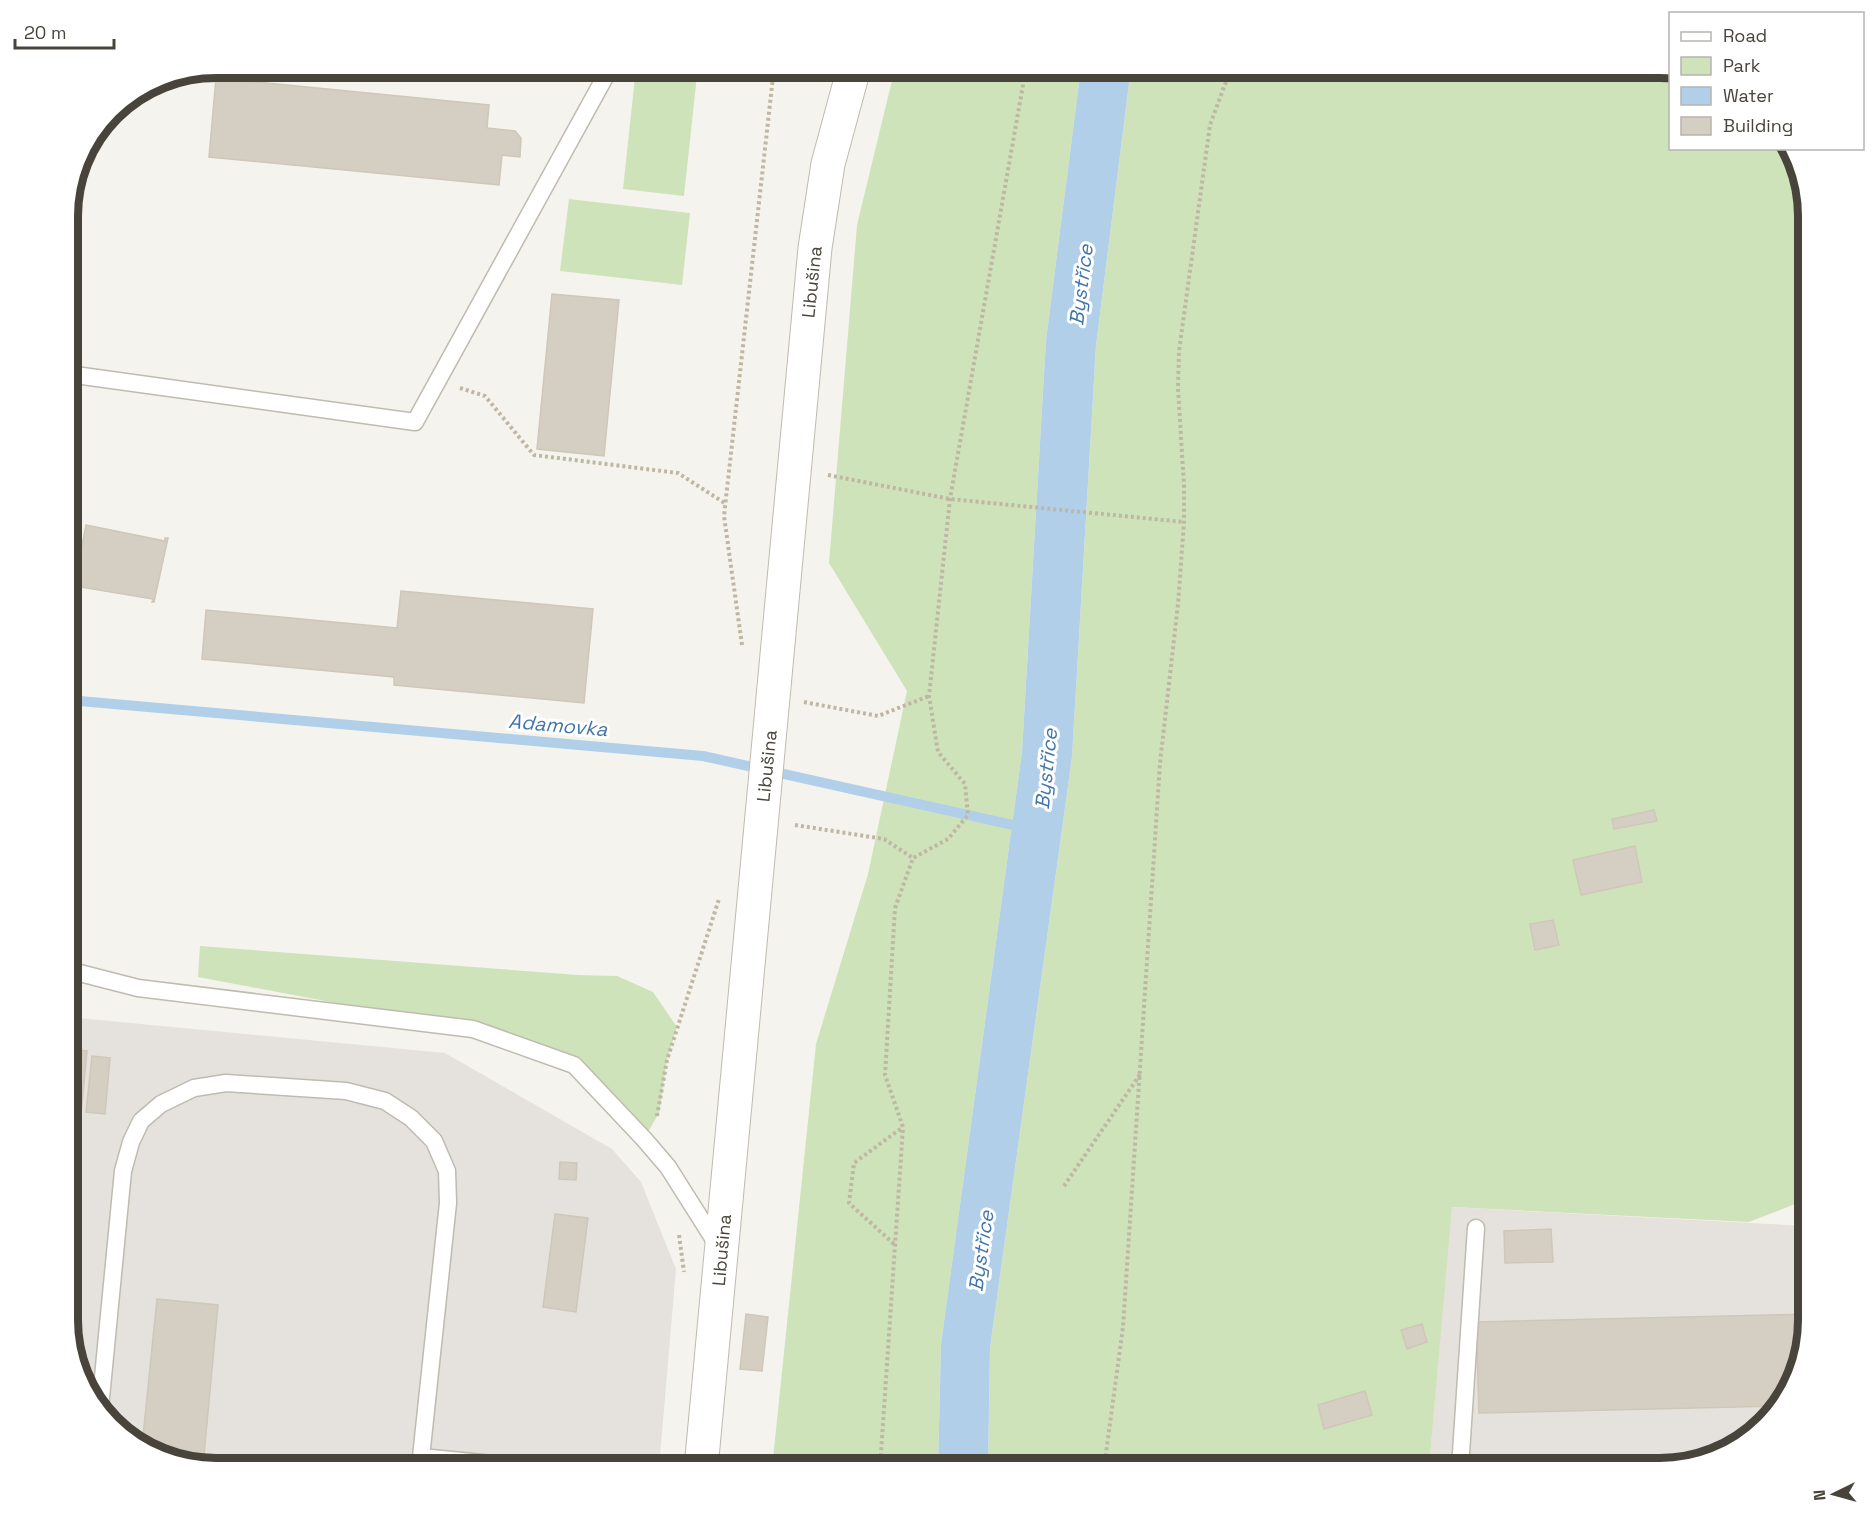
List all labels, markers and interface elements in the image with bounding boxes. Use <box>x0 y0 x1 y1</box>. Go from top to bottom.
scale bar <box>15 12 114 50</box>
legend <box>1669 12 1864 150</box>
text: 20 m <box>24 21 67 44</box>
text: Road <box>1723 24 1767 47</box>
text: Park <box>1723 54 1761 77</box>
text: Water <box>1723 84 1774 107</box>
text: Building <box>1723 114 1793 137</box>
water label: Bystřice <box>1063 242 1099 327</box>
street label: Libušina <box>796 245 827 319</box>
water label: Adamovka <box>508 708 609 742</box>
water label: Bystřice <box>1029 726 1063 811</box>
street label: Libušina <box>751 729 782 803</box>
water label: Bystřice <box>962 1208 1000 1293</box>
street label: Libušina <box>707 1213 736 1287</box>
north arrow <box>1804 1464 1864 1524</box>
text: N <box>1809 1489 1830 1502</box>

